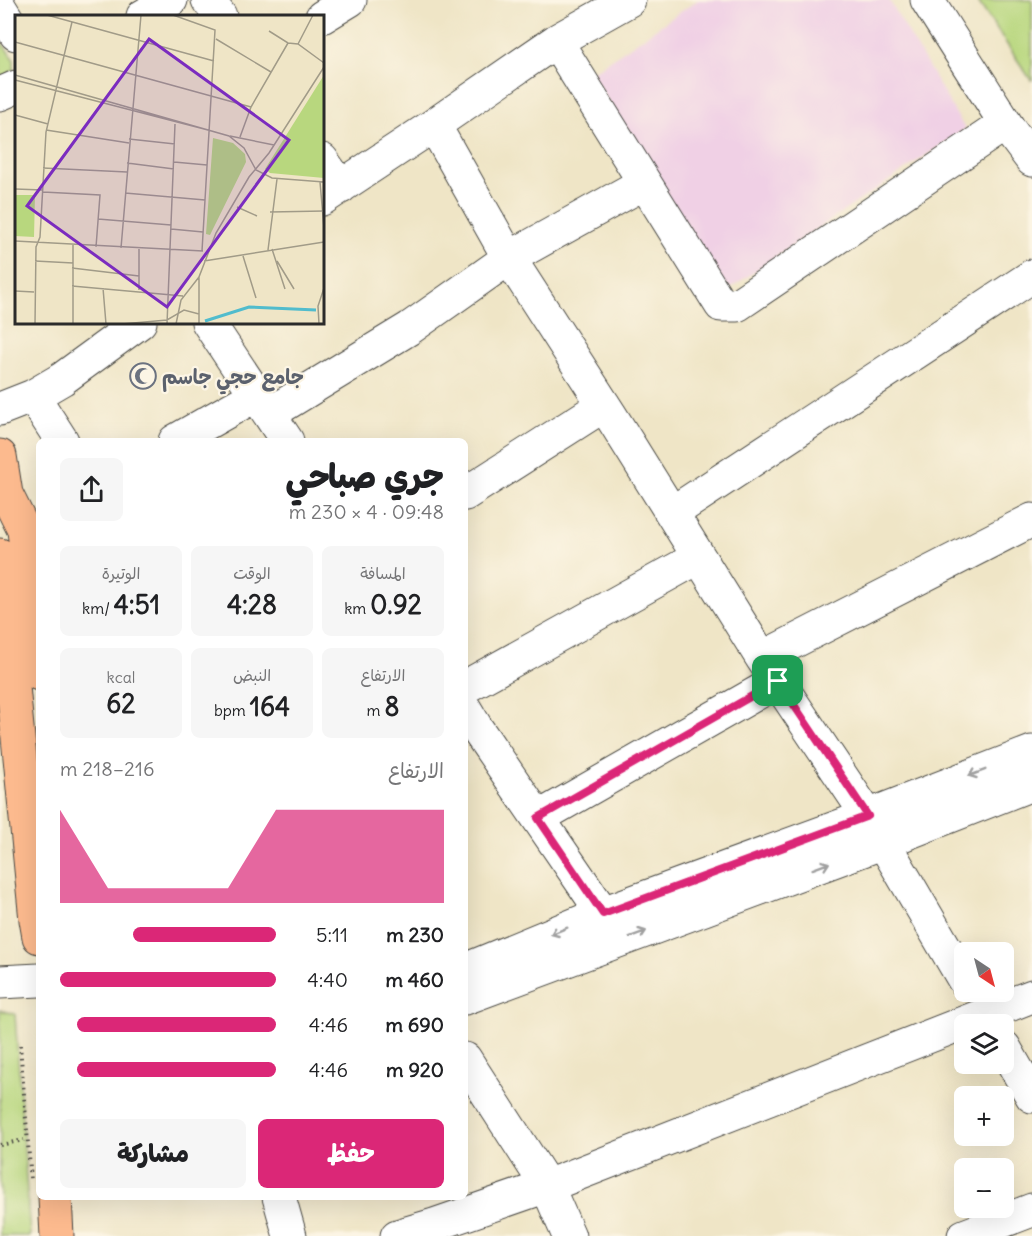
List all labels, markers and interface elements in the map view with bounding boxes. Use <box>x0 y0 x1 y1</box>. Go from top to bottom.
inset map <box>15 15 324 324</box>
mosque icon: جامع حجي جاسم <box>128 361 158 391</box>
place label: جامع حجي جاسم <box>162 364 304 395</box>
text: جري صباحي <box>286 455 444 497</box>
button: share <box>60 458 123 521</box>
text: 09:48 · 4 × 230 m <box>289 499 444 524</box>
text: الوتيرة <box>102 563 140 583</box>
text: الوقت <box>233 563 271 583</box>
text: المسافة <box>360 563 406 583</box>
text: 4:51 <box>114 588 160 621</box>
text: 4:28 <box>227 588 277 621</box>
text: 0.92 <box>370 588 422 621</box>
text: /km <box>82 598 114 618</box>
text: km <box>344 598 370 618</box>
pin <box>752 655 803 706</box>
icon: arrive <box>761 664 794 697</box>
text: النبض <box>233 665 271 685</box>
text: الارتفاع <box>361 665 405 685</box>
text: kcal <box>107 667 135 687</box>
text: 62 <box>106 687 136 720</box>
text: 164 <box>250 690 290 723</box>
text: 8 <box>384 690 399 723</box>
text: bpm <box>214 700 250 720</box>
text: m <box>367 700 384 720</box>
text: 216–218 m <box>60 756 155 781</box>
text: الارتفاع <box>388 758 444 783</box>
one-way arrow <box>969 768 987 779</box>
one-way arrow <box>811 859 829 870</box>
text: 5:11 <box>316 922 348 947</box>
text: 230 m <box>386 922 444 947</box>
one-way arrow <box>551 926 569 937</box>
one-way arrow <box>628 927 647 938</box>
north arrow <box>954 942 1014 1002</box>
map controls <box>954 942 1014 1218</box>
text: 4:40 <box>307 967 348 992</box>
text: 460 m <box>385 967 444 992</box>
text: 4:46 <box>309 1012 348 1037</box>
text: 690 m <box>385 1012 444 1037</box>
button: layers <box>954 1014 1014 1074</box>
text: 4:46 <box>309 1057 348 1082</box>
text: 920 m <box>386 1057 444 1082</box>
button: + <box>954 1086 1014 1146</box>
button: مشاركة <box>60 1119 246 1188</box>
button: حفظ <box>258 1119 444 1188</box>
button: − <box>954 1158 1014 1218</box>

